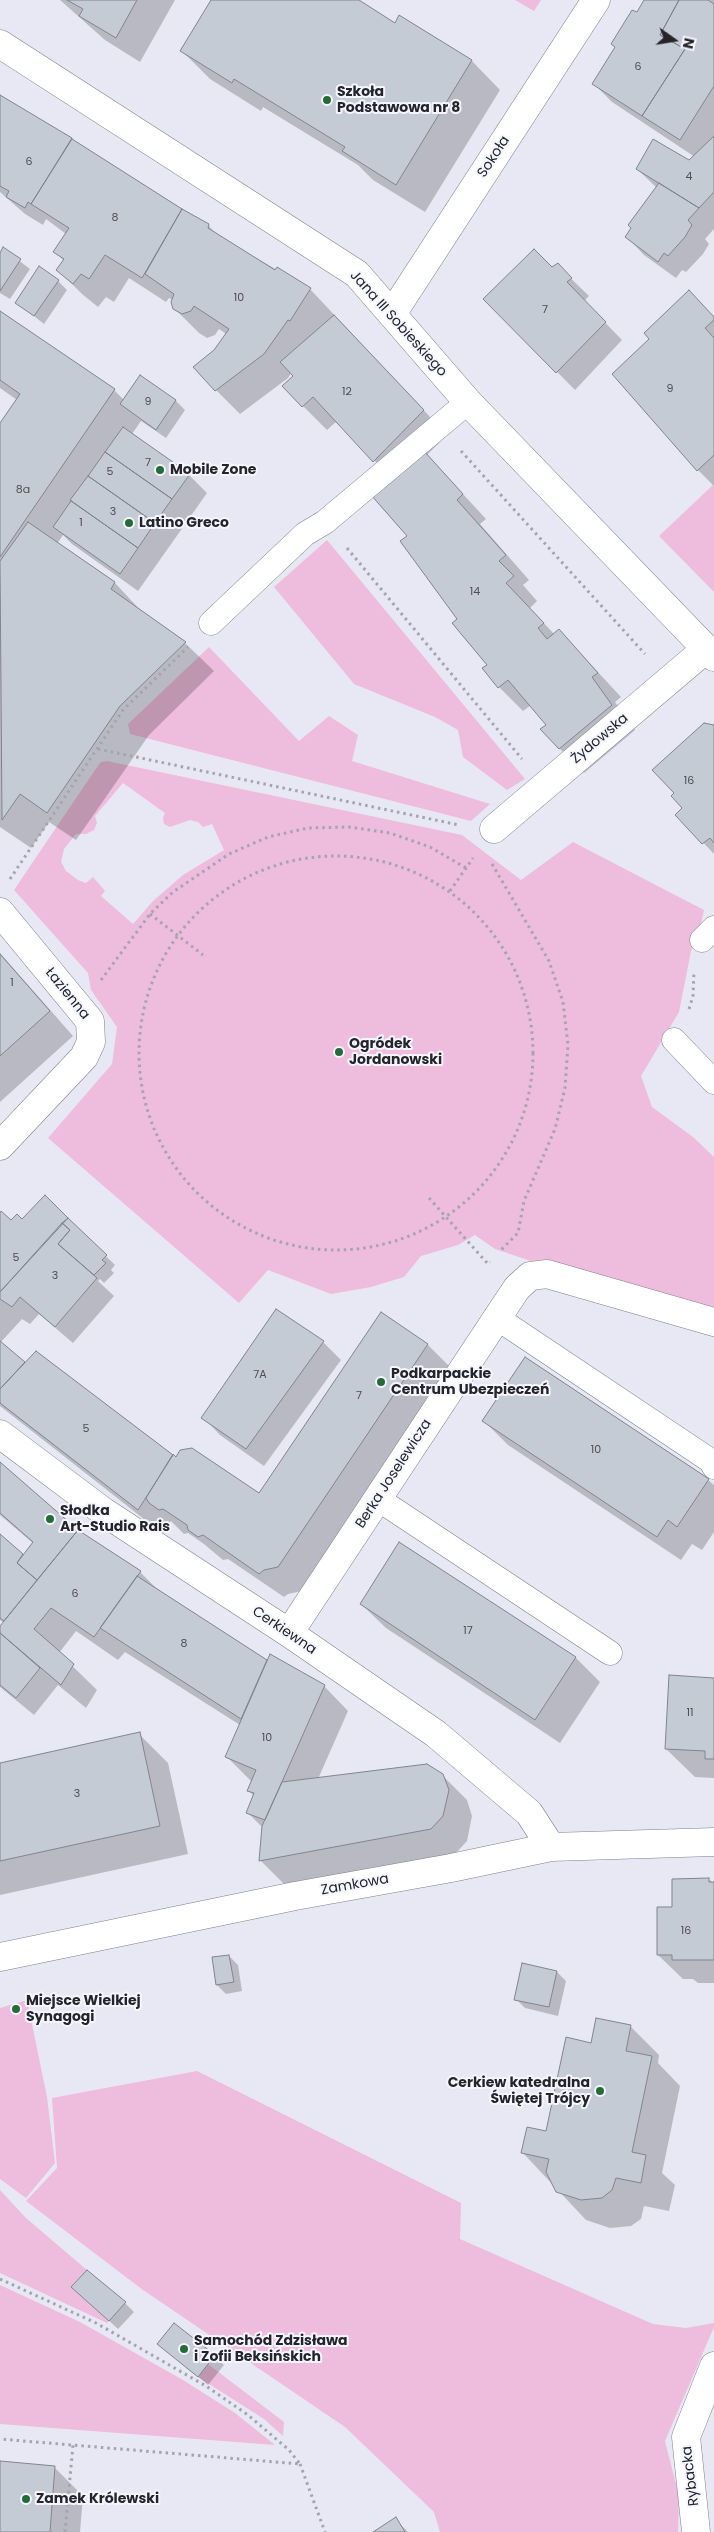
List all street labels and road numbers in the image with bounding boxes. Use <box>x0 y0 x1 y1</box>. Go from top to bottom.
street label: Sokoła <box>474 133 514 181</box>
street label: Jana III Sobieskiego <box>346 267 450 381</box>
street label: Żydowska <box>568 710 632 768</box>
street label: Łazienna <box>41 965 93 1023</box>
street label: Berka Joselewicza <box>352 1416 436 1532</box>
street label: Cerkiewna <box>249 1603 319 1659</box>
street label: Zamkowa <box>320 1871 390 1899</box>
street label: Rybacka <box>679 2445 703 2507</box>

